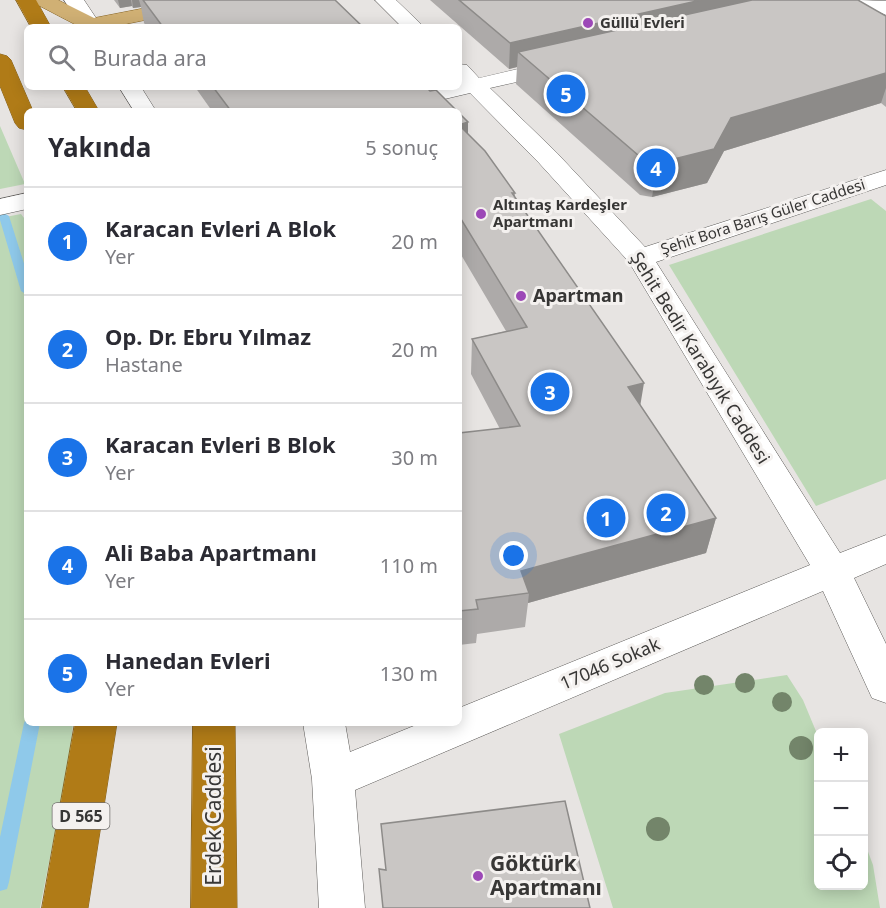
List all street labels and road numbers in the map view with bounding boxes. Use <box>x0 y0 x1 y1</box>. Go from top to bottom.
street label: Şehit Bora Barış Güler Caddesi <box>658 173 868 259</box>
street label: Şehit Bedir Karabıyık Caddesi <box>626 247 776 468</box>
street label: 17046 Sokak <box>556 631 664 695</box>
street label: Erdek Caddesi <box>199 746 227 886</box>
road number: D 565 <box>52 803 110 829</box>

